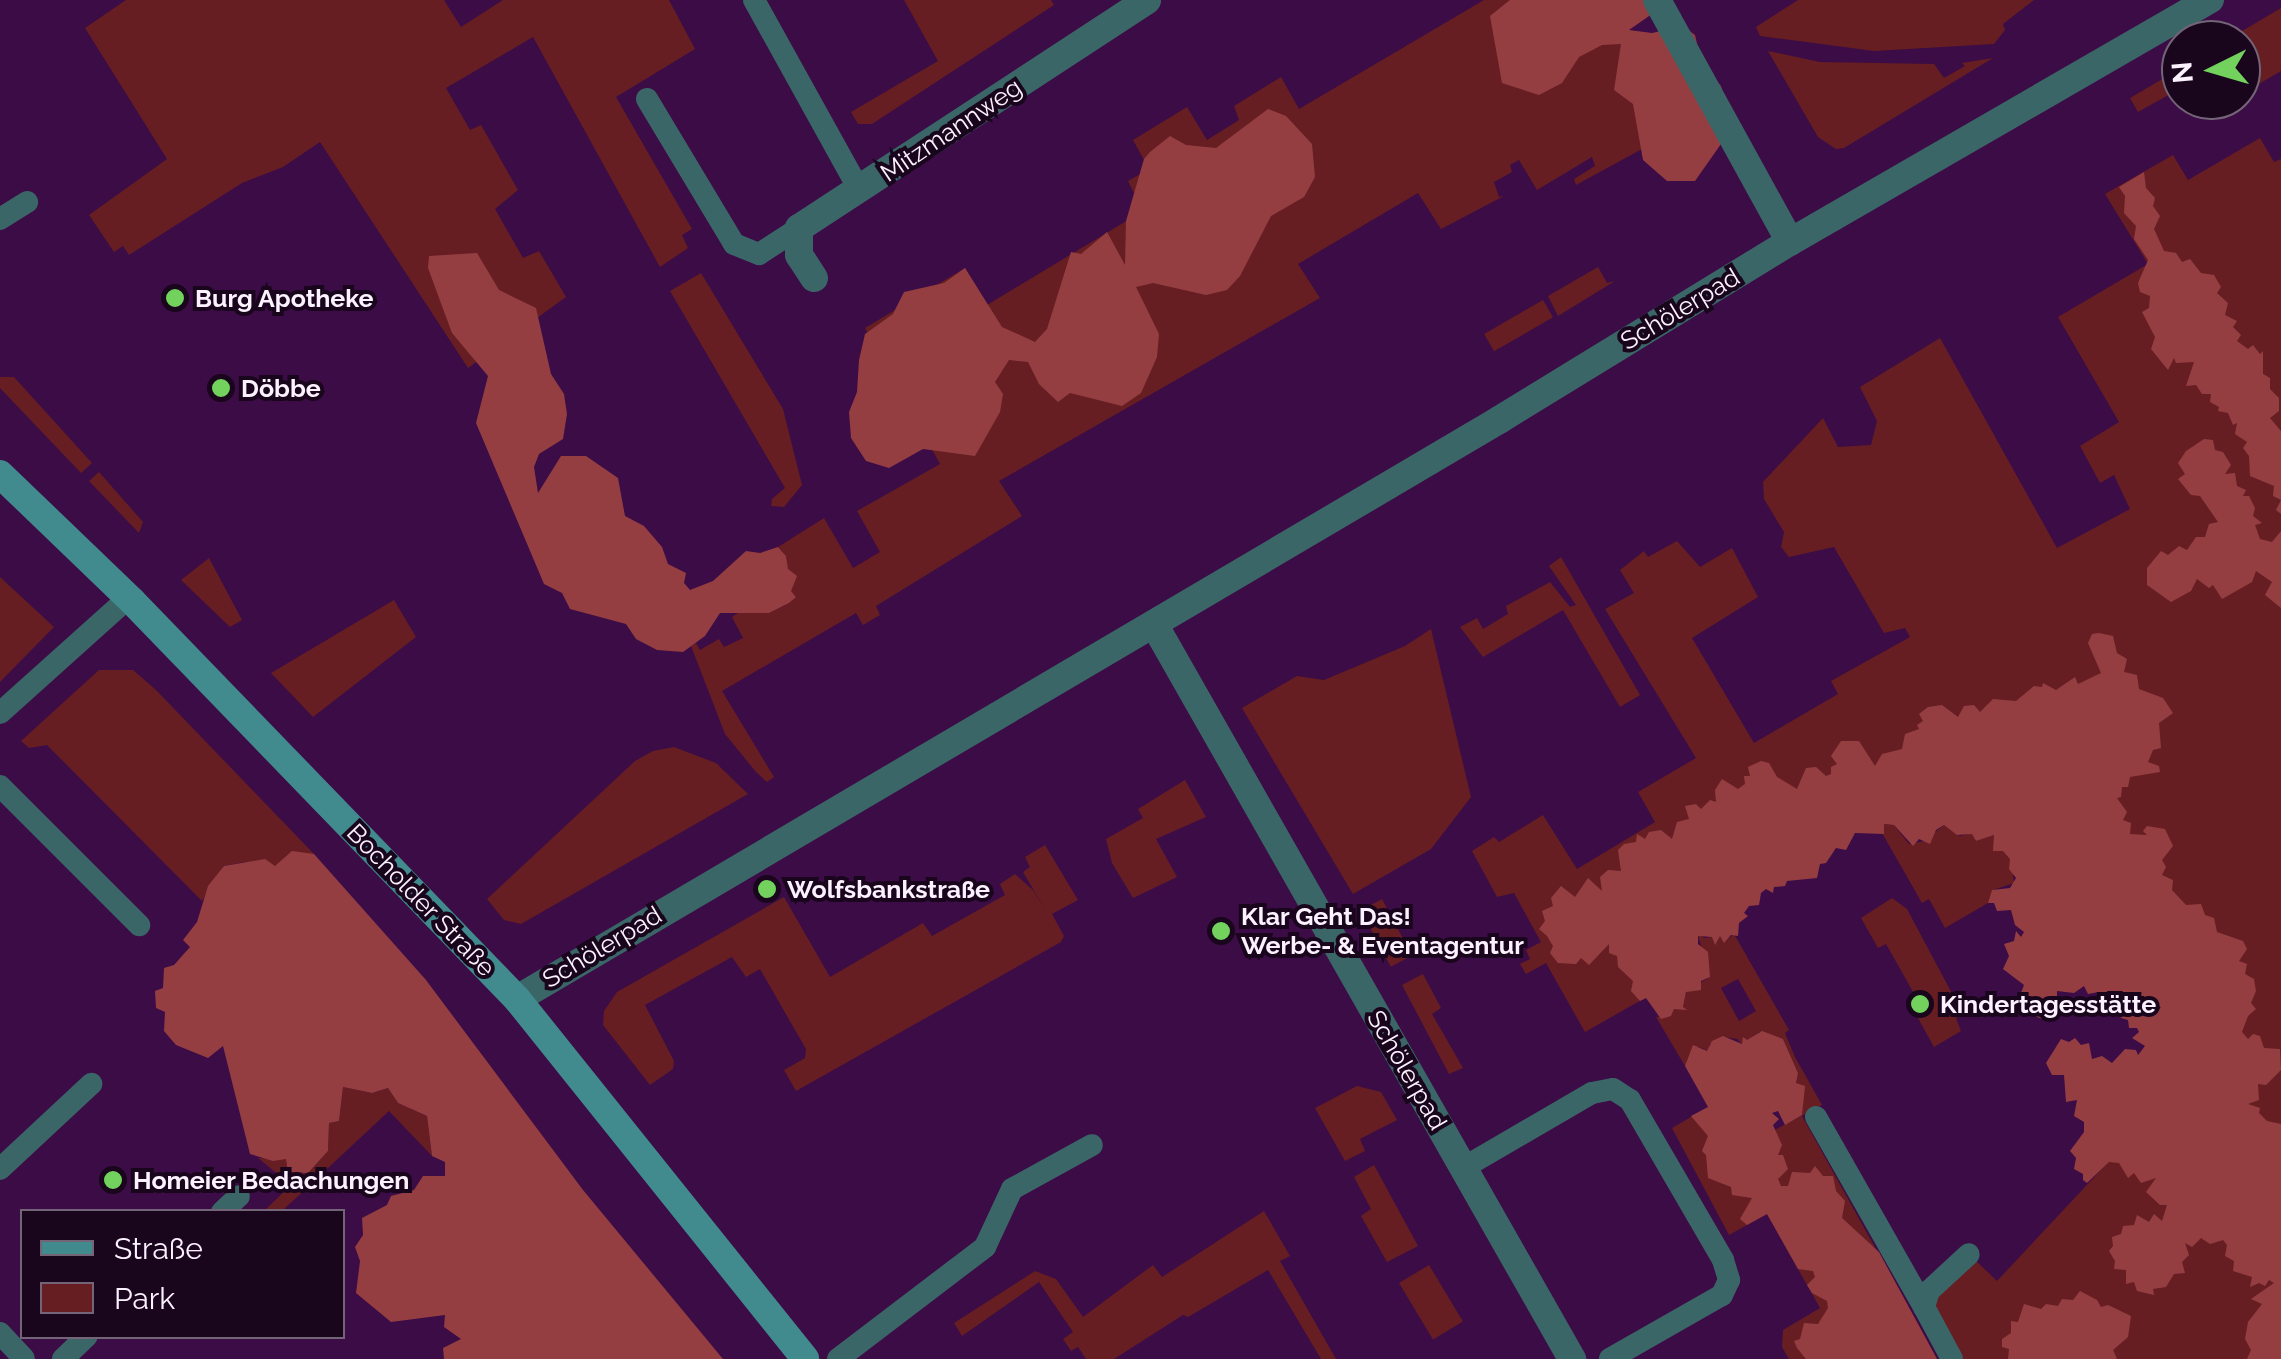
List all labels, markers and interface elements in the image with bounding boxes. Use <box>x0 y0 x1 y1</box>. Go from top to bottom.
north arrow <box>2161 20 2261 120</box>
text: N <box>2165 60 2200 85</box>
street label: Mitzmannweg <box>875 72 1027 188</box>
street label: Schölerpad <box>1615 262 1745 356</box>
place label: Burg Apotheke <box>195 283 374 313</box>
marker: Burg Apotheke <box>164 287 186 309</box>
place label: Döbbe <box>241 373 321 403</box>
marker: Döbbe <box>210 377 232 399</box>
street label: Bocholder Straße <box>340 817 502 983</box>
place label: Wolfsbankstraße <box>787 874 990 904</box>
marker: Wolfsbankstraße <box>756 878 778 900</box>
street label: Schölerpad <box>537 900 667 994</box>
place label: Klar Geht Das! Werbe- & Eventagentur <box>1241 902 1524 961</box>
marker: Klar Geht Das! Werbe- & Eventagentur <box>1210 920 1232 942</box>
place label: Kindertagesstätte <box>1940 989 2156 1019</box>
marker: Kindertagesstätte <box>1909 993 1931 1015</box>
street label: Schölerpad <box>1361 1005 1453 1135</box>
place label: Homeier Bedachungen <box>133 1165 410 1195</box>
marker: Homeier Bedachungen <box>102 1169 124 1191</box>
legend <box>20 1209 345 1339</box>
text: Straße <box>114 1231 203 1266</box>
text: Park <box>114 1281 175 1316</box>

